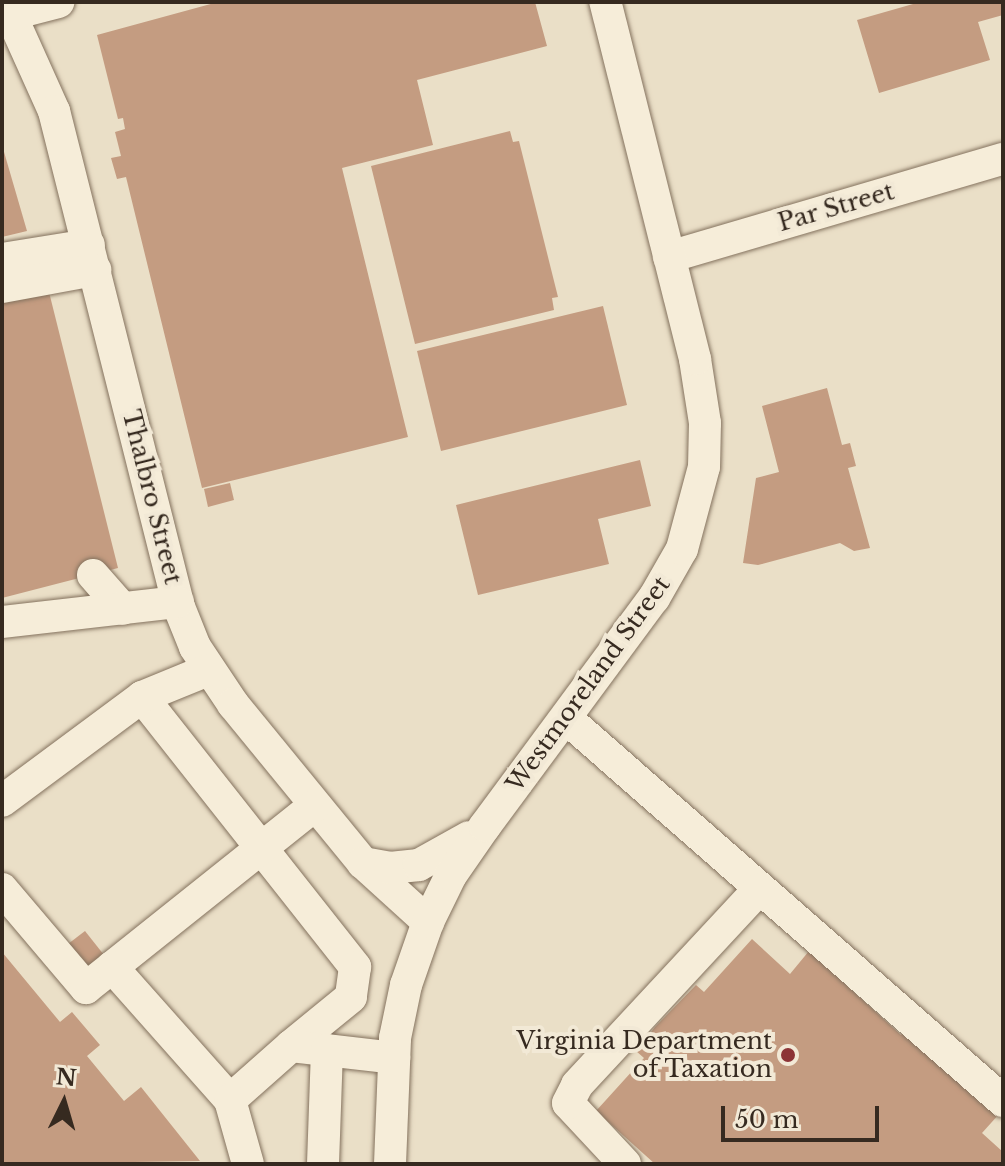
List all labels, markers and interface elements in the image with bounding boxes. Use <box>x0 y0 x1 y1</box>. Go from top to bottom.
street label: Par Street <box>774 177 898 237</box>
street label: Thalbro Street <box>116 407 188 587</box>
street label: Westmoreland Street <box>500 571 676 797</box>
place label: Virginia Department of Taxation <box>516 1027 772 1083</box>
marker: Virginia Department of Taxation <box>779 1046 797 1064</box>
north arrow <box>24 1062 104 1142</box>
text: N <box>55 1063 78 1092</box>
scale bar <box>725 1090 883 1140</box>
text: 50 m <box>735 1105 798 1134</box>

